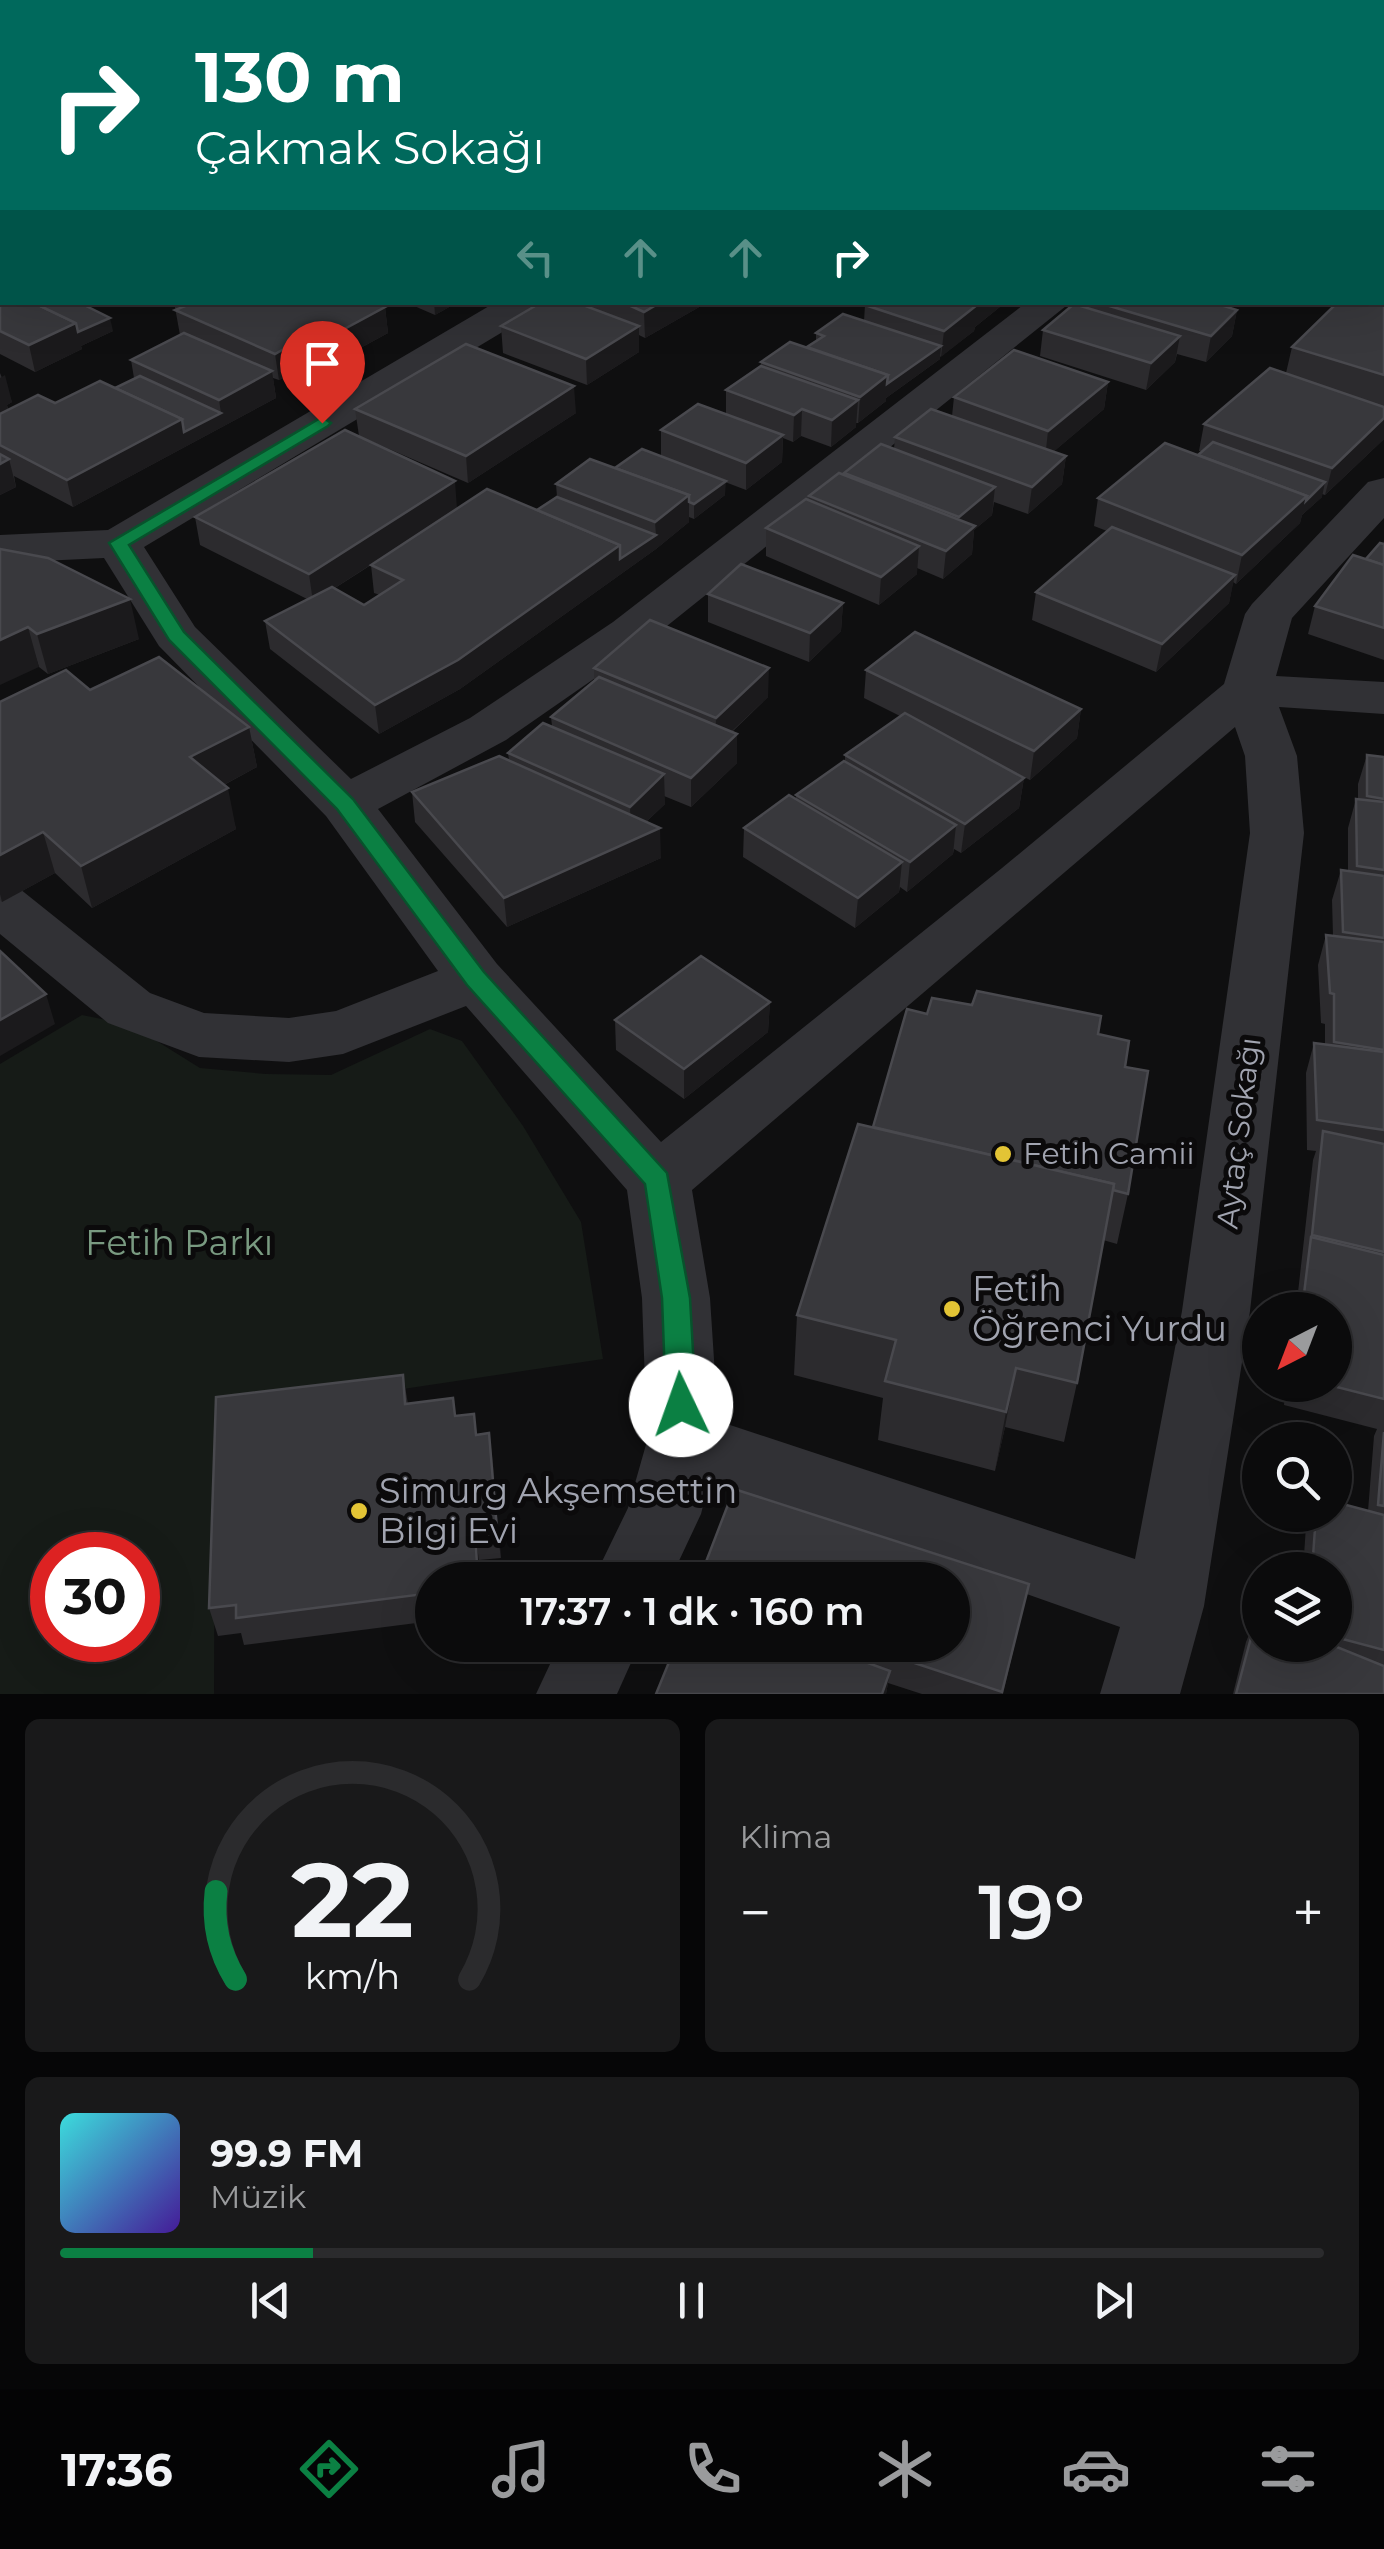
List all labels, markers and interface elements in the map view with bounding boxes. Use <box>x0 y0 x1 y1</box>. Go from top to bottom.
text: 130 m <box>195 34 405 120</box>
icon: right <box>30 40 160 170</box>
text: Çakmak Sokağı <box>195 120 545 175</box>
icon: left <box>508 230 563 285</box>
icon: ahead <box>613 230 668 285</box>
icon: ahead <box>718 230 773 285</box>
icon: right <box>823 230 878 285</box>
pin <box>280 321 365 424</box>
icon: arrive <box>295 336 350 391</box>
street label: Aytaç Sokağı <box>1208 1035 1269 1231</box>
place label: Fetih Camii <box>1023 1135 1195 1172</box>
marker: Fetih Camii <box>992 1143 1014 1165</box>
park label: Fetih Parkı <box>85 1221 273 1264</box>
place label: Fetih Öğrenci Yurdu <box>972 1267 1227 1350</box>
north arrow <box>1242 1292 1352 1402</box>
map controls <box>1242 1292 1352 1662</box>
marker: Fetih Öğrenci Yurdu <box>941 1298 963 1320</box>
position arrow <box>629 1353 733 1457</box>
button: search <box>1242 1422 1352 1532</box>
place label: Simurg Akşemsettin Bilgi Evi <box>379 1469 737 1552</box>
marker: Simurg Akşemsettin Bilgi Evi <box>348 1500 370 1522</box>
speed limit sign: 30 <box>30 1532 160 1662</box>
button: layers <box>1242 1552 1352 1662</box>
text: 17:37 · 1 dk · 160 m <box>520 1588 865 1635</box>
text: Klima <box>740 1817 832 1856</box>
text: 22 <box>291 1836 414 1963</box>
text: 19° <box>978 1866 1085 1958</box>
text: − <box>740 1879 771 1946</box>
text: + <box>1292 1879 1324 1946</box>
text: km/h <box>305 1954 400 1998</box>
text: 99.9 FM <box>210 2130 363 2177</box>
text: Müzik <box>210 2177 306 2216</box>
icon: previous <box>243 2273 298 2328</box>
icon: pause <box>664 2273 719 2328</box>
icon: next <box>1086 2273 1141 2328</box>
icon: directions <box>294 2434 364 2504</box>
icon: music <box>486 2434 556 2504</box>
icon: phone <box>678 2434 748 2504</box>
icon: climate <box>870 2434 940 2504</box>
icon: car <box>1061 2434 1131 2504</box>
icon: filters <box>1253 2434 1323 2504</box>
text: 17:36 <box>61 2442 173 2497</box>

